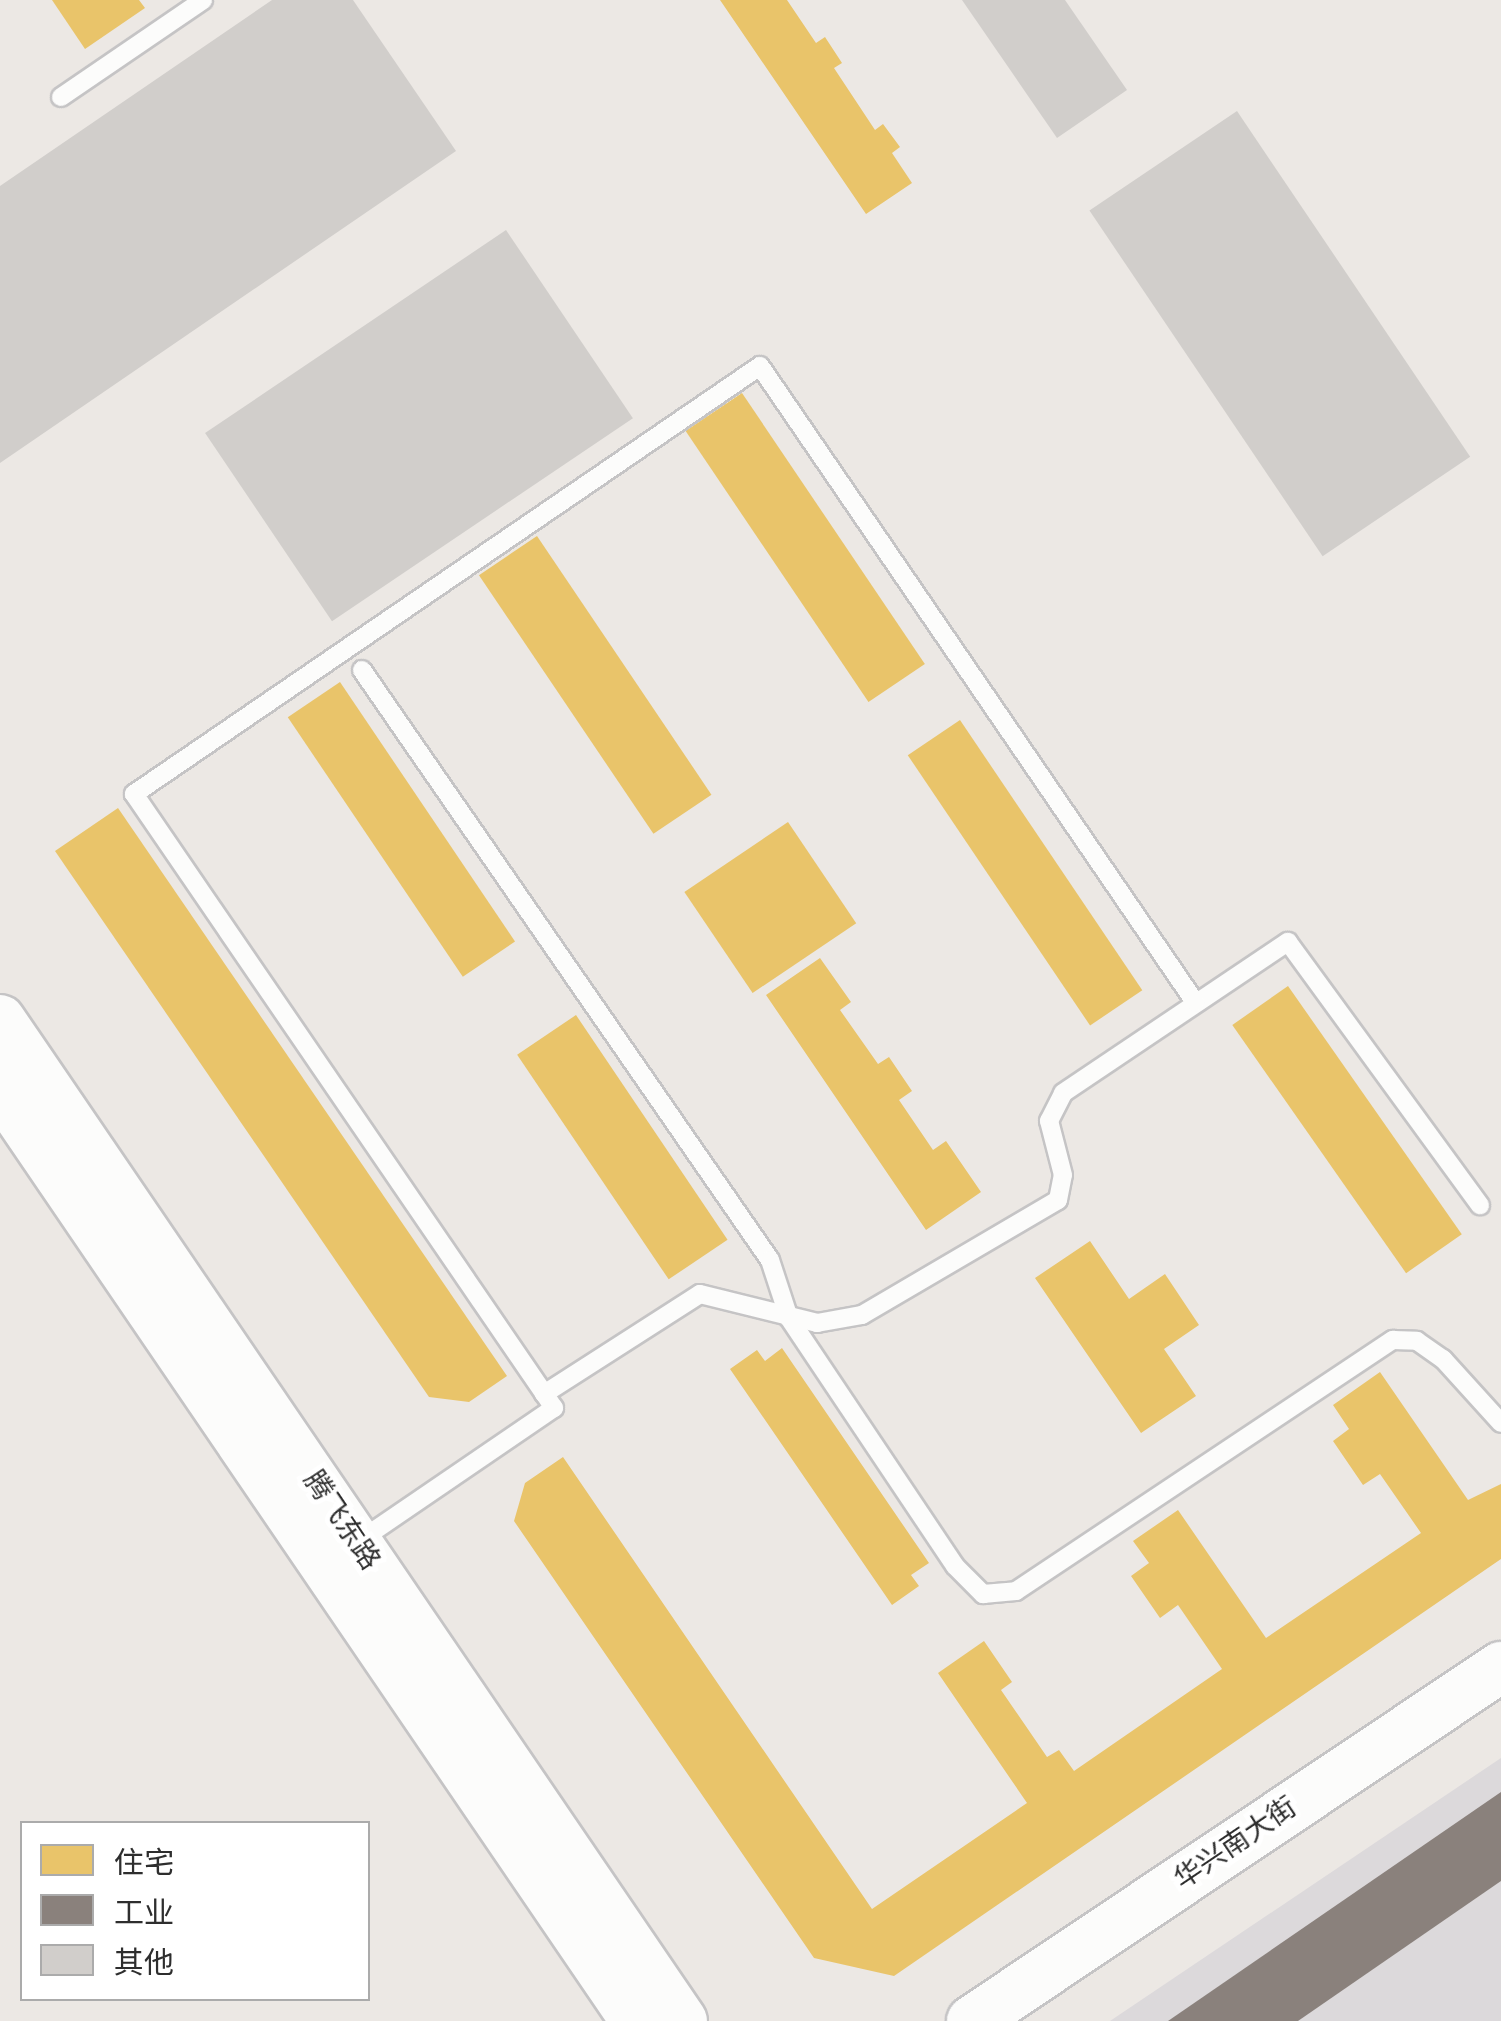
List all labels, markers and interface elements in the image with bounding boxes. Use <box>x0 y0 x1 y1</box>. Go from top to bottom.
street label: 腾飞东路 <box>296 1465 386 1577</box>
street label: 华兴南大街 <box>1169 1791 1303 1897</box>
legend <box>20 1821 370 2001</box>
text: 住宅 <box>114 1849 174 1879</box>
text: 工业 <box>114 1899 174 1929</box>
text: 其他 <box>114 1949 174 1979</box>

